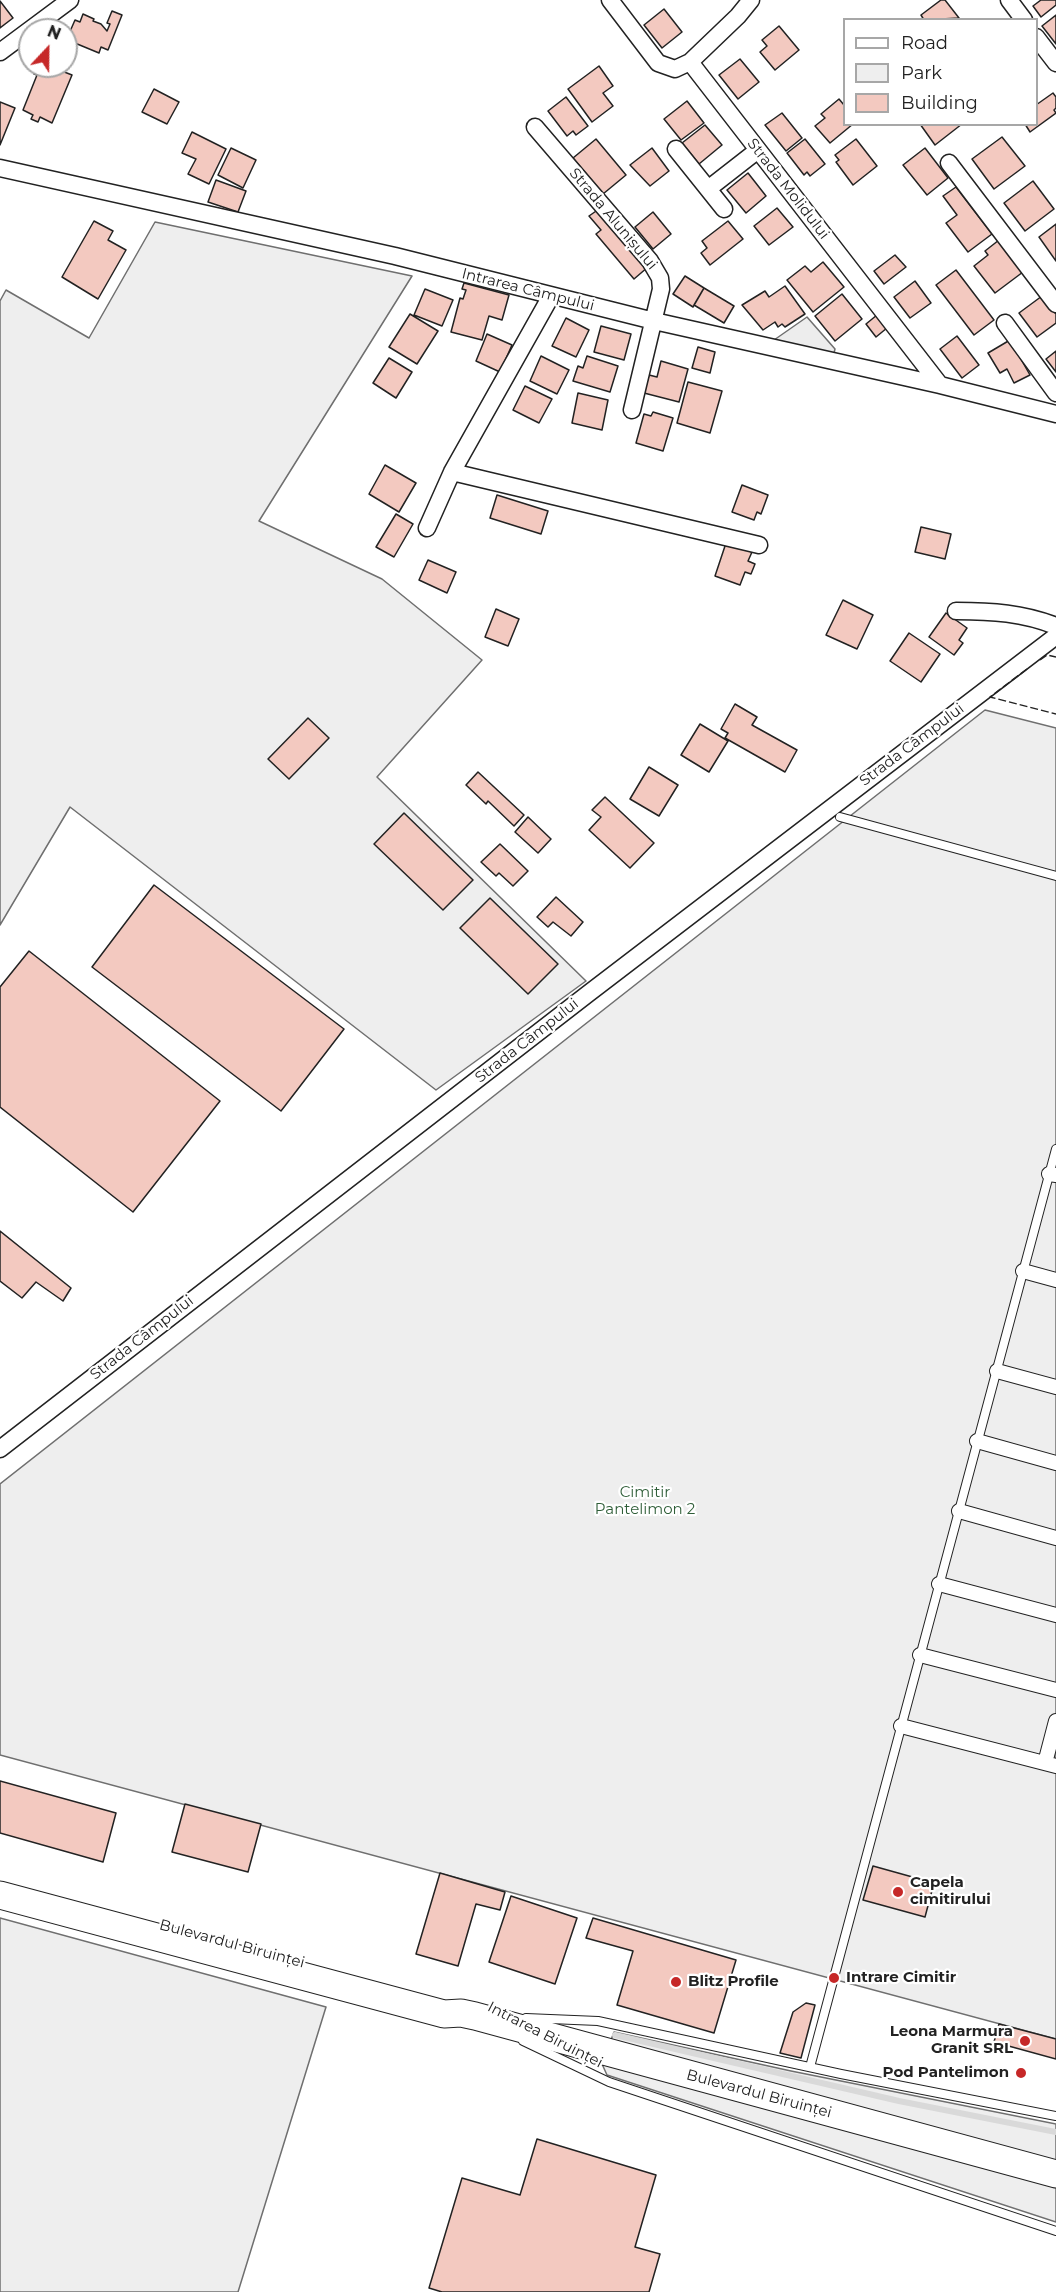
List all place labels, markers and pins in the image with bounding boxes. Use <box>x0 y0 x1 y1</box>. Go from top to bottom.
place label: Capela cimitirului <box>910 1874 991 1909</box>
marker: Capela cimitirului <box>891 1885 905 1899</box>
place label: Intrare Cimitir <box>846 1969 956 1987</box>
marker: Intrare Cimitir <box>827 1971 841 1985</box>
place label: Blitz Profile <box>688 1973 779 1991</box>
marker: Blitz Profile <box>669 1975 683 1989</box>
place label: Leona Marmura Granit SRL <box>890 2023 1013 2058</box>
marker: Leona Marmura Granit SRL <box>1018 2034 1032 2048</box>
place label: Pod Pantelimon <box>883 2064 1009 2082</box>
marker: Pod Pantelimon <box>1014 2066 1028 2080</box>

